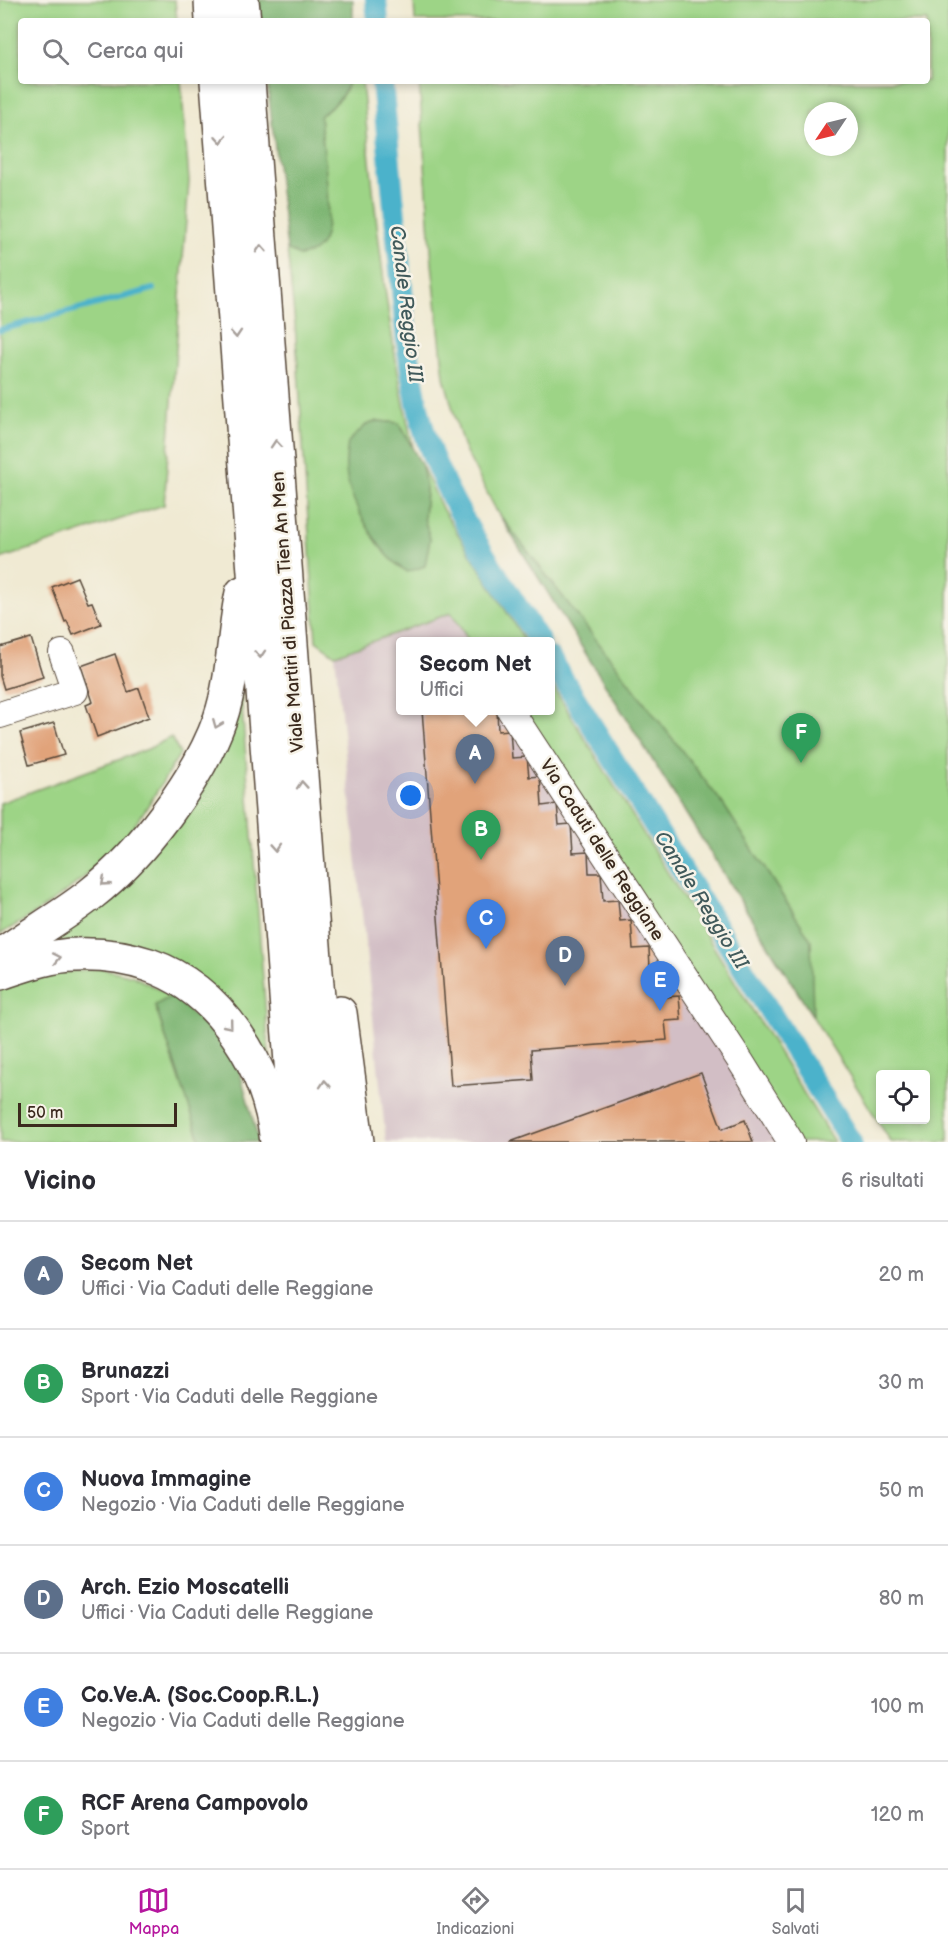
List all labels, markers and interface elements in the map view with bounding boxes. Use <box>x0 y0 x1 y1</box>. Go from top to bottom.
search box <box>18 18 930 84</box>
icon: search <box>39 35 72 68</box>
text: Cerca qui <box>87 38 184 65</box>
north arrow <box>804 102 858 156</box>
one-way arrow <box>214 135 227 144</box>
water label: Canale Reggio III <box>384 224 428 386</box>
one-way arrow <box>255 245 268 254</box>
one-way arrow <box>229 329 242 338</box>
one-way arrow <box>270 439 283 448</box>
street label: Viale Martiri di Piazza Tien An Men <box>268 471 308 753</box>
popup <box>396 637 555 715</box>
one-way arrow <box>254 649 267 658</box>
text: Secom Net <box>420 651 531 678</box>
text: Uffici <box>420 678 464 702</box>
pin: F <box>782 714 820 763</box>
one-way arrow <box>212 718 224 729</box>
pin: A <box>456 734 494 784</box>
street label: Via Caduti delle Reggiane <box>535 755 669 945</box>
one-way arrow <box>295 780 308 789</box>
your location <box>396 781 425 810</box>
pin: B <box>462 810 500 860</box>
water label: Canale Reggio III <box>649 827 754 975</box>
one-way arrow <box>268 844 281 853</box>
one-way arrow <box>101 875 112 886</box>
pin: C <box>466 900 506 949</box>
pin: D <box>546 936 584 986</box>
one-way arrow <box>51 952 61 965</box>
pin: E <box>640 962 680 1011</box>
one-way arrow <box>221 1018 232 1029</box>
map controls <box>876 1070 930 1124</box>
button: locate <box>876 1070 930 1124</box>
one-way arrow <box>318 1079 331 1088</box>
scale bar <box>18 1100 177 1128</box>
text: 50 m <box>27 1104 63 1123</box>
text: Vicino <box>24 1166 96 1197</box>
text: 6 risultati <box>841 1169 924 1193</box>
text: Secom Net <box>81 1250 193 1277</box>
text: A <box>37 1263 50 1287</box>
text: 20 m <box>879 1263 924 1287</box>
text: Uffici · Via Caduti delle Reggiane <box>81 1277 373 1301</box>
text: Brunazzi <box>81 1358 169 1385</box>
text: B <box>36 1371 51 1395</box>
text: 30 m <box>878 1371 924 1395</box>
text: Sport · Via Caduti delle Reggiane <box>81 1385 378 1409</box>
text: Nuova Immagine <box>81 1466 251 1493</box>
text: C <box>36 1479 51 1503</box>
text: 50 m <box>879 1479 924 1503</box>
text: Negozio · Via Caduti delle Reggiane <box>81 1493 405 1517</box>
text: Arch. Ezio Moscatelli <box>81 1574 289 1601</box>
text: D <box>37 1587 50 1611</box>
text: 80 m <box>879 1587 924 1611</box>
text: Uffici · Via Caduti delle Reggiane <box>81 1601 373 1625</box>
text: Co.Ve.A. (Soc.Coop.R.L.) <box>81 1682 320 1709</box>
text: E <box>37 1695 50 1719</box>
text: 100 m <box>871 1695 924 1719</box>
text: Negozio · Via Caduti delle Reggiane <box>81 1709 405 1733</box>
text: RCF Arena Campovolo <box>81 1790 308 1817</box>
text: F <box>37 1803 50 1827</box>
text: 120 m <box>871 1803 924 1827</box>
text: Sport <box>81 1817 130 1841</box>
tab: Mappa <box>129 1884 179 1939</box>
tab: Indicazioni <box>437 1884 514 1939</box>
tab: Salvati <box>772 1884 819 1939</box>

